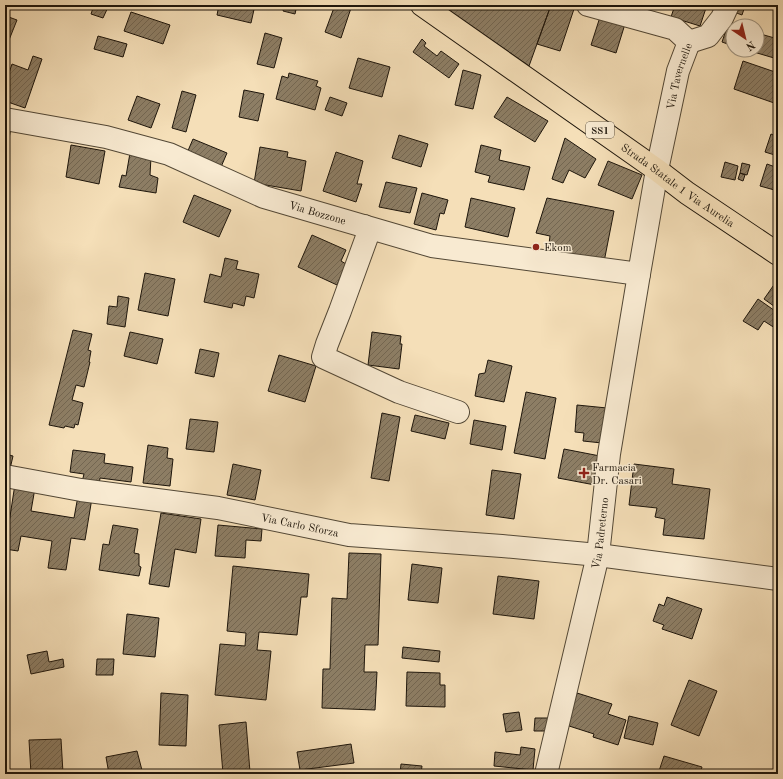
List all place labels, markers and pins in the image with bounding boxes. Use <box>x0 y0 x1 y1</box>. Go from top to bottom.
marker: Ekom <box>531 242 541 252</box>
place label: Ekom <box>544 243 572 254</box>
place label: Farmacia Dr. Casari <box>592 463 642 487</box>
marker: Farmacia Dr. Casari <box>579 468 589 478</box>

